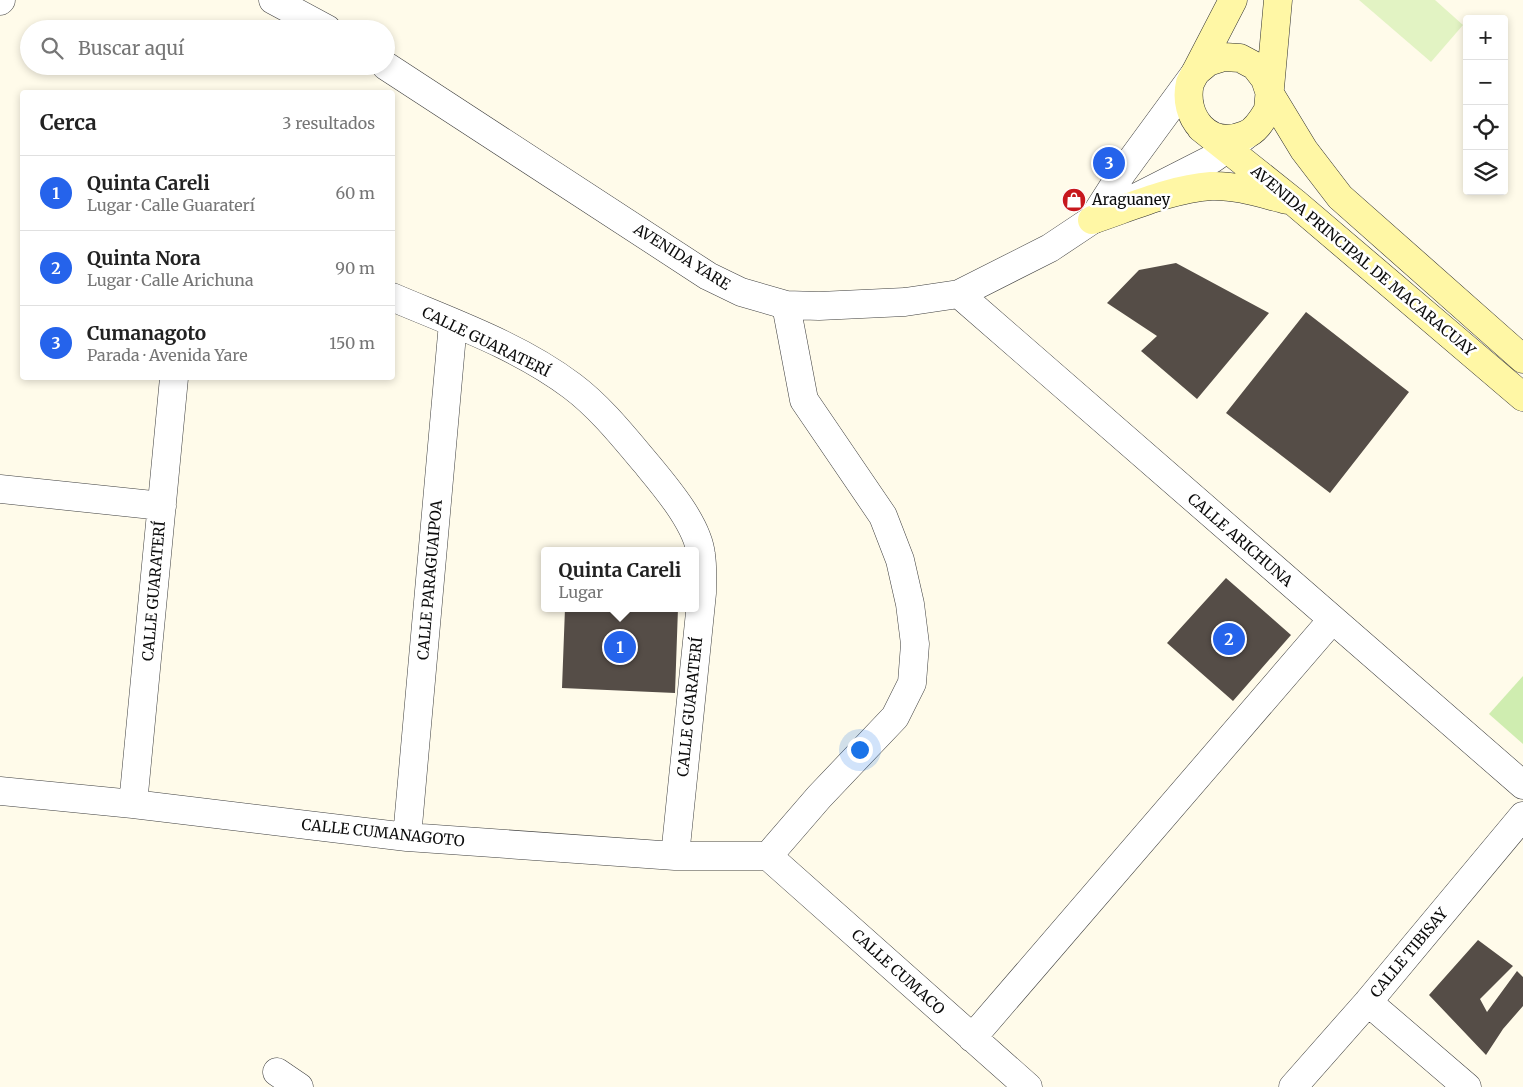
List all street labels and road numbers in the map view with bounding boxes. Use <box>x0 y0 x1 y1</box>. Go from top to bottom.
street label: AVENIDA PRINCIPAL DE MACARACUAY <box>1247 161 1479 360</box>
street label: AVENIDA YARE <box>630 219 735 294</box>
street label: CALLE GUARATERÍ <box>419 301 554 381</box>
street label: CALLE ARICHUNA <box>1184 489 1297 591</box>
street label: CALLE PARAGUAIPOA <box>413 499 446 661</box>
street label: CALLE GUARATERÍ <box>137 520 169 662</box>
street label: CALLE GUARATERÍ <box>672 636 706 778</box>
street label: CALLE CUMANAGOTO <box>301 814 466 851</box>
street label: CALLE TIBISAY <box>1366 904 1452 1001</box>
street label: CALLE CUMACO <box>848 925 949 1019</box>

